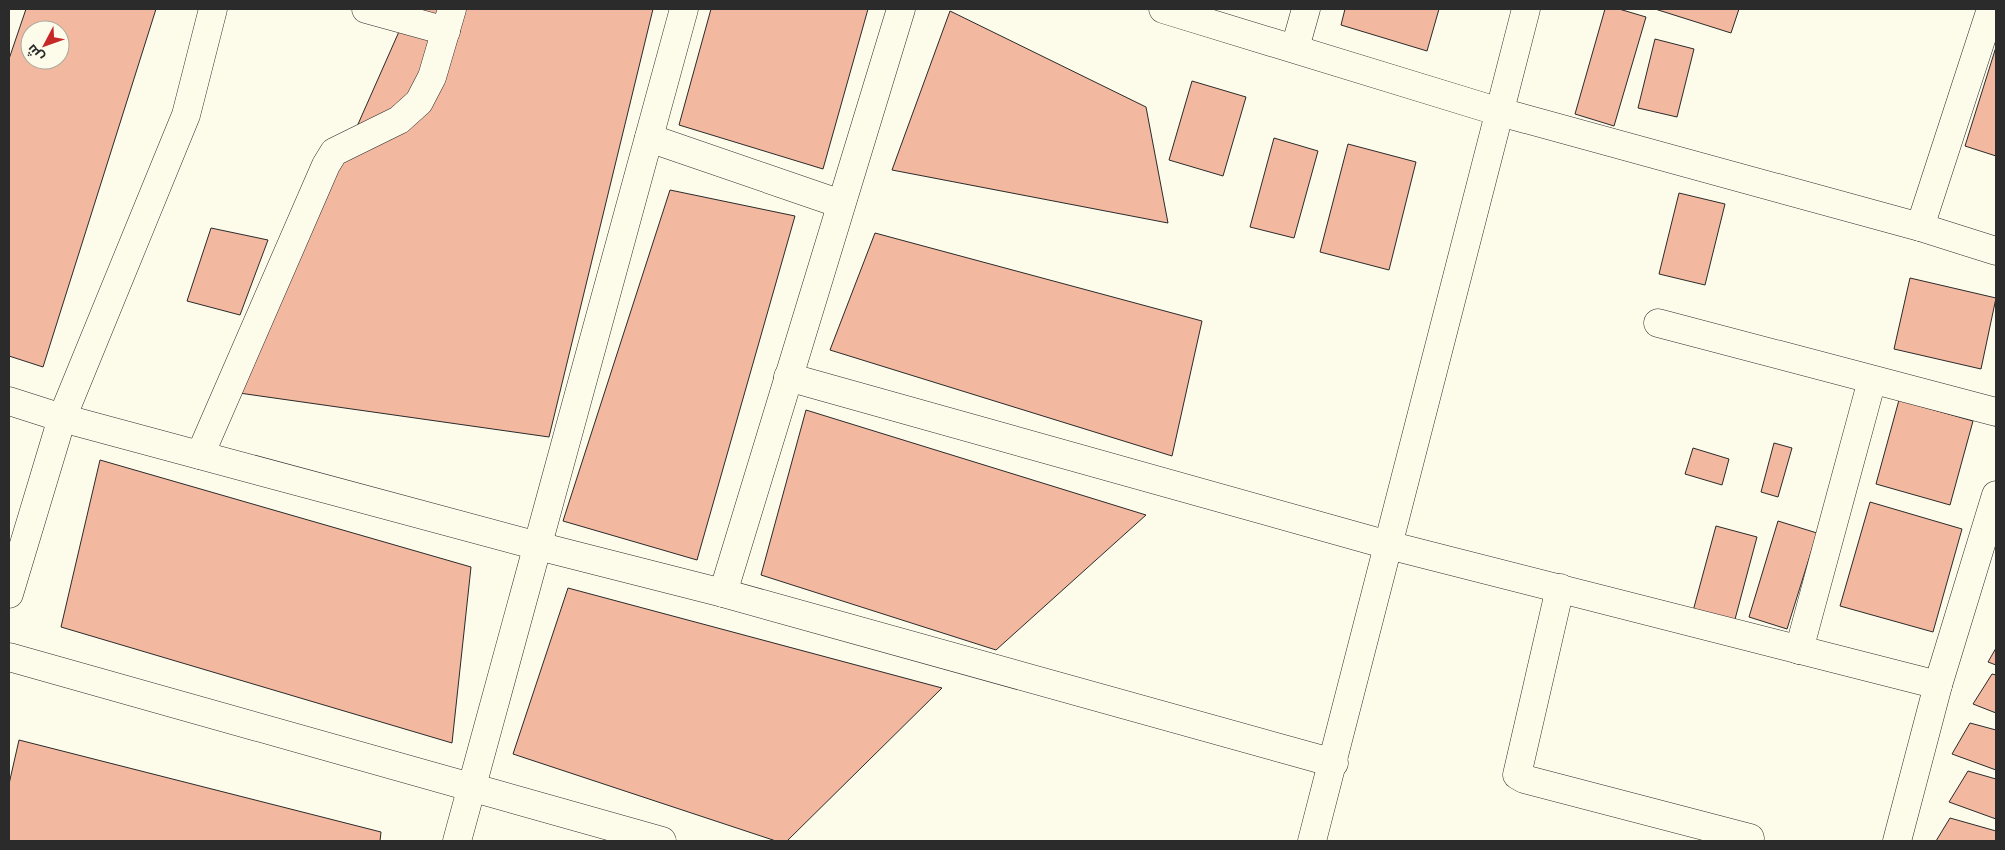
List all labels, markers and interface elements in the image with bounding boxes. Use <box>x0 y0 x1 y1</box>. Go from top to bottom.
north arrow <box>20 20 70 70</box>
text: ش <box>22 40 49 67</box>

